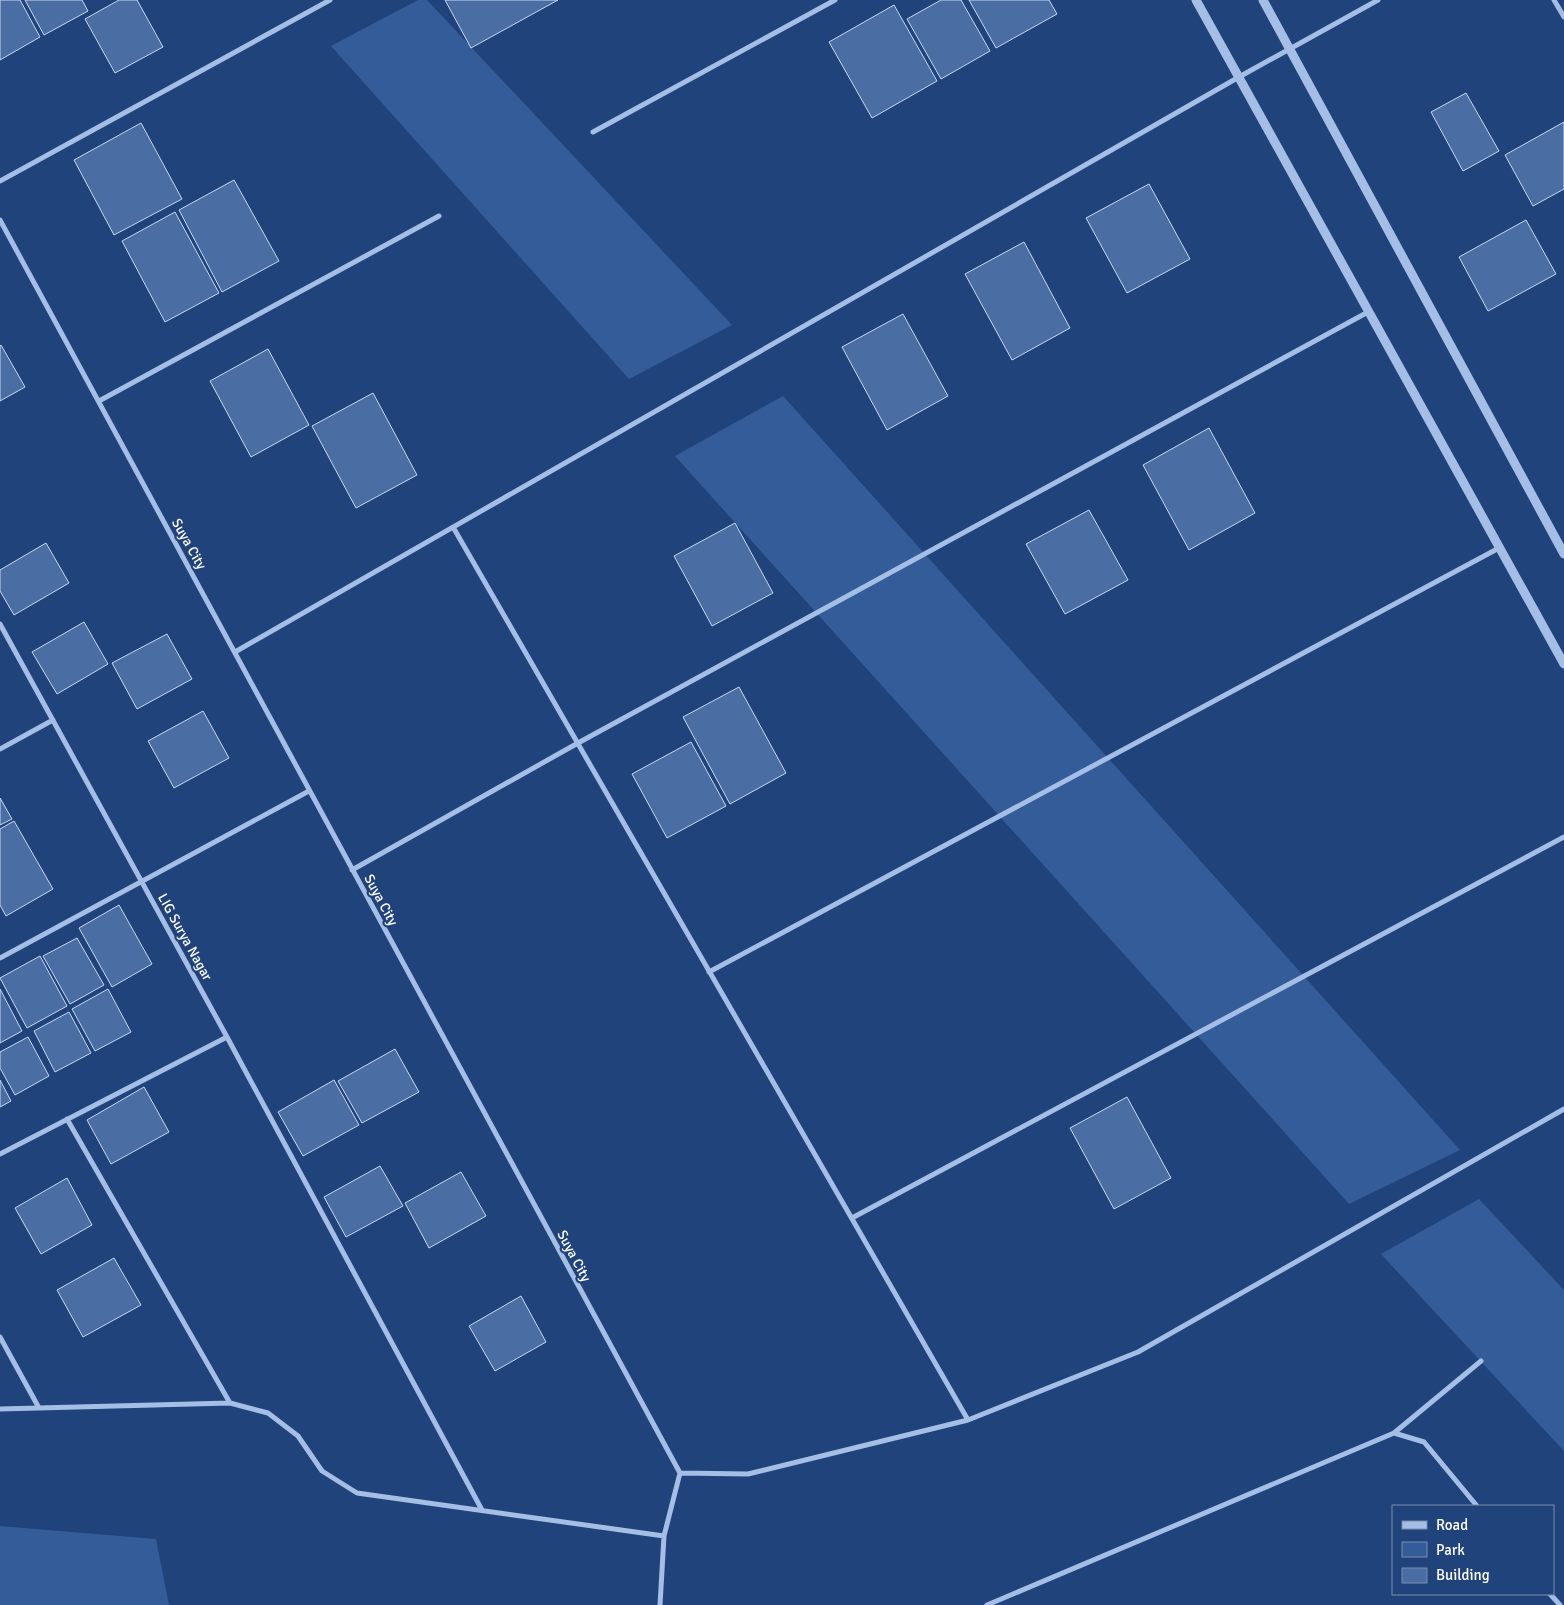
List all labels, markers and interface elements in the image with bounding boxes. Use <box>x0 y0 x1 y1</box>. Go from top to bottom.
street label: Suya City <box>168 516 210 573</box>
street label: Suya City <box>360 871 402 929</box>
street label: LIG Surya Nagar <box>154 890 216 984</box>
street label: Suya City <box>553 1227 595 1285</box>
legend <box>1392 1505 1554 1595</box>
text: Road <box>1436 1516 1468 1534</box>
text: Park <box>1436 1541 1465 1559</box>
text: Building <box>1436 1566 1490 1584</box>

